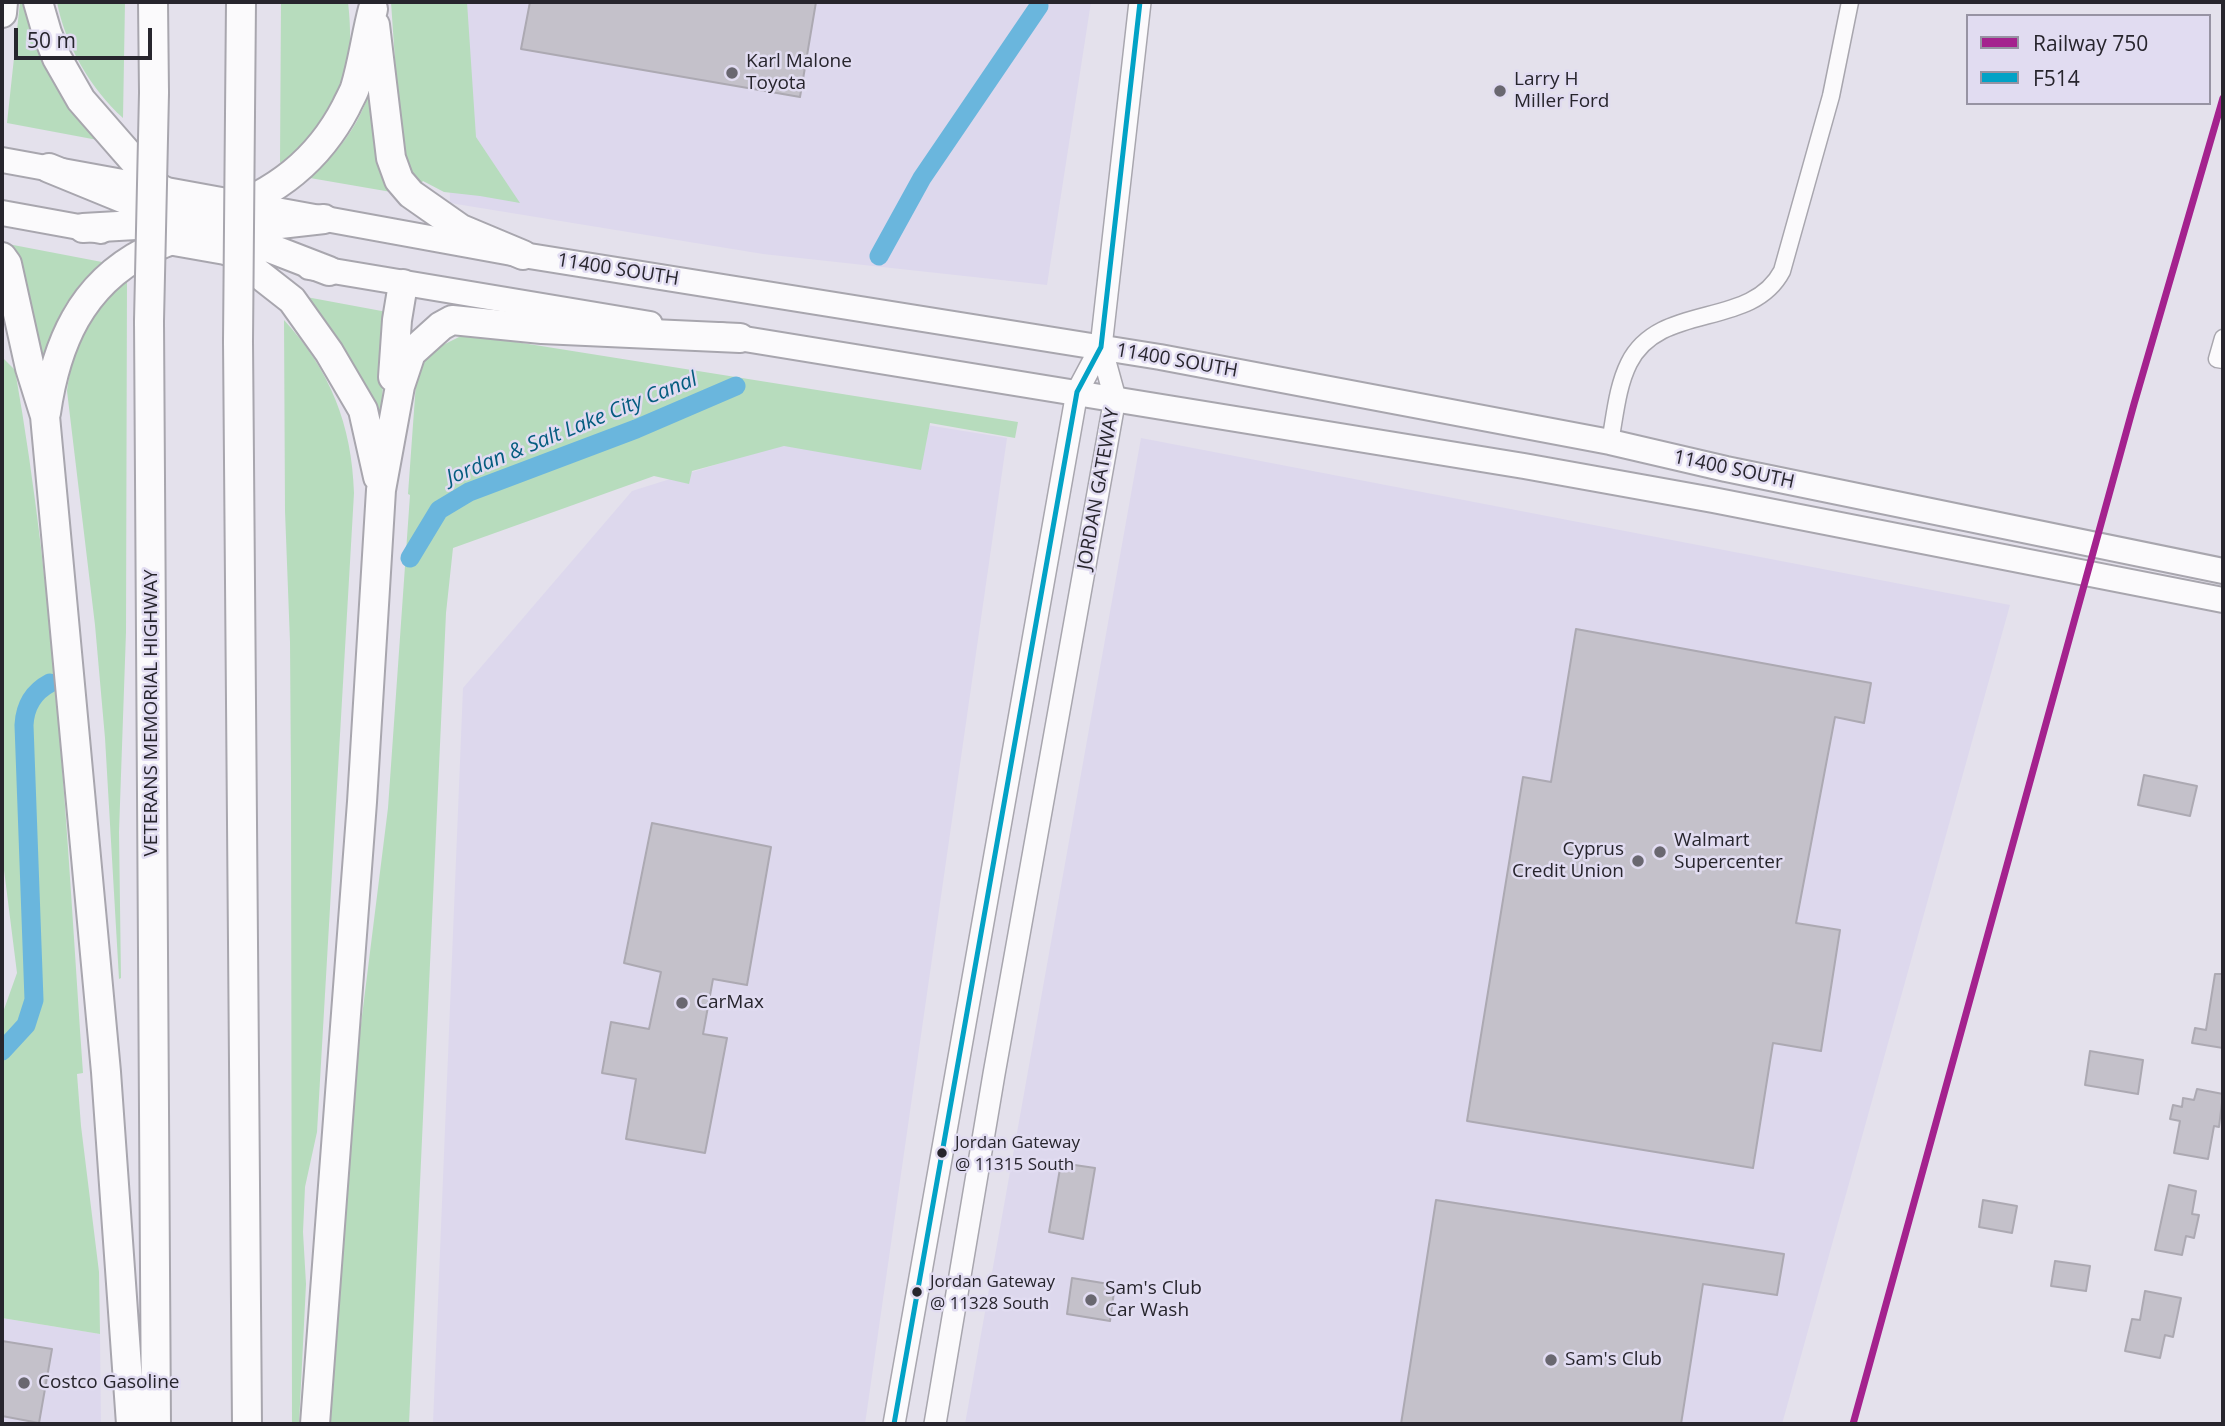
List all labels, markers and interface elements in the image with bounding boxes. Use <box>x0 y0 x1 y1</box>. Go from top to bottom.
scale bar <box>18 14 156 58</box>
legend <box>1966 14 2211 105</box>
text: 50 m <box>27 26 76 54</box>
text: Railway 750 <box>2033 29 2148 57</box>
place label: Karl Malone Toyota <box>746 51 852 95</box>
text: F514 <box>2033 64 2080 92</box>
marker: Karl Malone Toyota <box>724 65 740 81</box>
place label: Larry H Miller Ford <box>1514 69 1609 113</box>
marker: Larry H Miller Ford <box>1492 83 1508 99</box>
street label: 11400 SOUTH <box>556 249 680 291</box>
street label: 11400 SOUTH <box>1115 339 1239 383</box>
water label: Jordan & Salt Lake City Canal <box>443 367 701 491</box>
street label: JORDAN GATEWAY <box>1074 406 1124 572</box>
street label: 11400 SOUTH <box>1672 446 1796 494</box>
street label: VETERANS MEMORIAL HIGHWAY <box>141 569 163 857</box>
place label: Walmart Supercenter <box>1674 830 1783 874</box>
place label: Cyprus Credit Union <box>1512 839 1624 883</box>
marker: Walmart Supercenter <box>1652 844 1668 860</box>
marker: Cyprus Credit Union <box>1630 853 1646 869</box>
place label: CarMax <box>696 992 764 1014</box>
marker: CarMax <box>674 995 690 1011</box>
place label: Jordan Gateway @ 11315 South <box>955 1133 1080 1173</box>
marker: Jordan Gateway @ 11315 South <box>935 1146 949 1160</box>
place label: Jordan Gateway @ 11328 South <box>930 1272 1055 1312</box>
place label: Sam's Club Car Wash <box>1105 1278 1202 1322</box>
marker: Jordan Gateway @ 11328 South <box>910 1285 924 1299</box>
marker: Sam's Club Car Wash <box>1083 1292 1099 1308</box>
place label: Sam's Club <box>1565 1349 1662 1371</box>
marker: Sam's Club <box>1543 1352 1559 1368</box>
place label: Costco Gasoline <box>38 1372 179 1394</box>
marker: Costco Gasoline <box>16 1375 32 1391</box>

